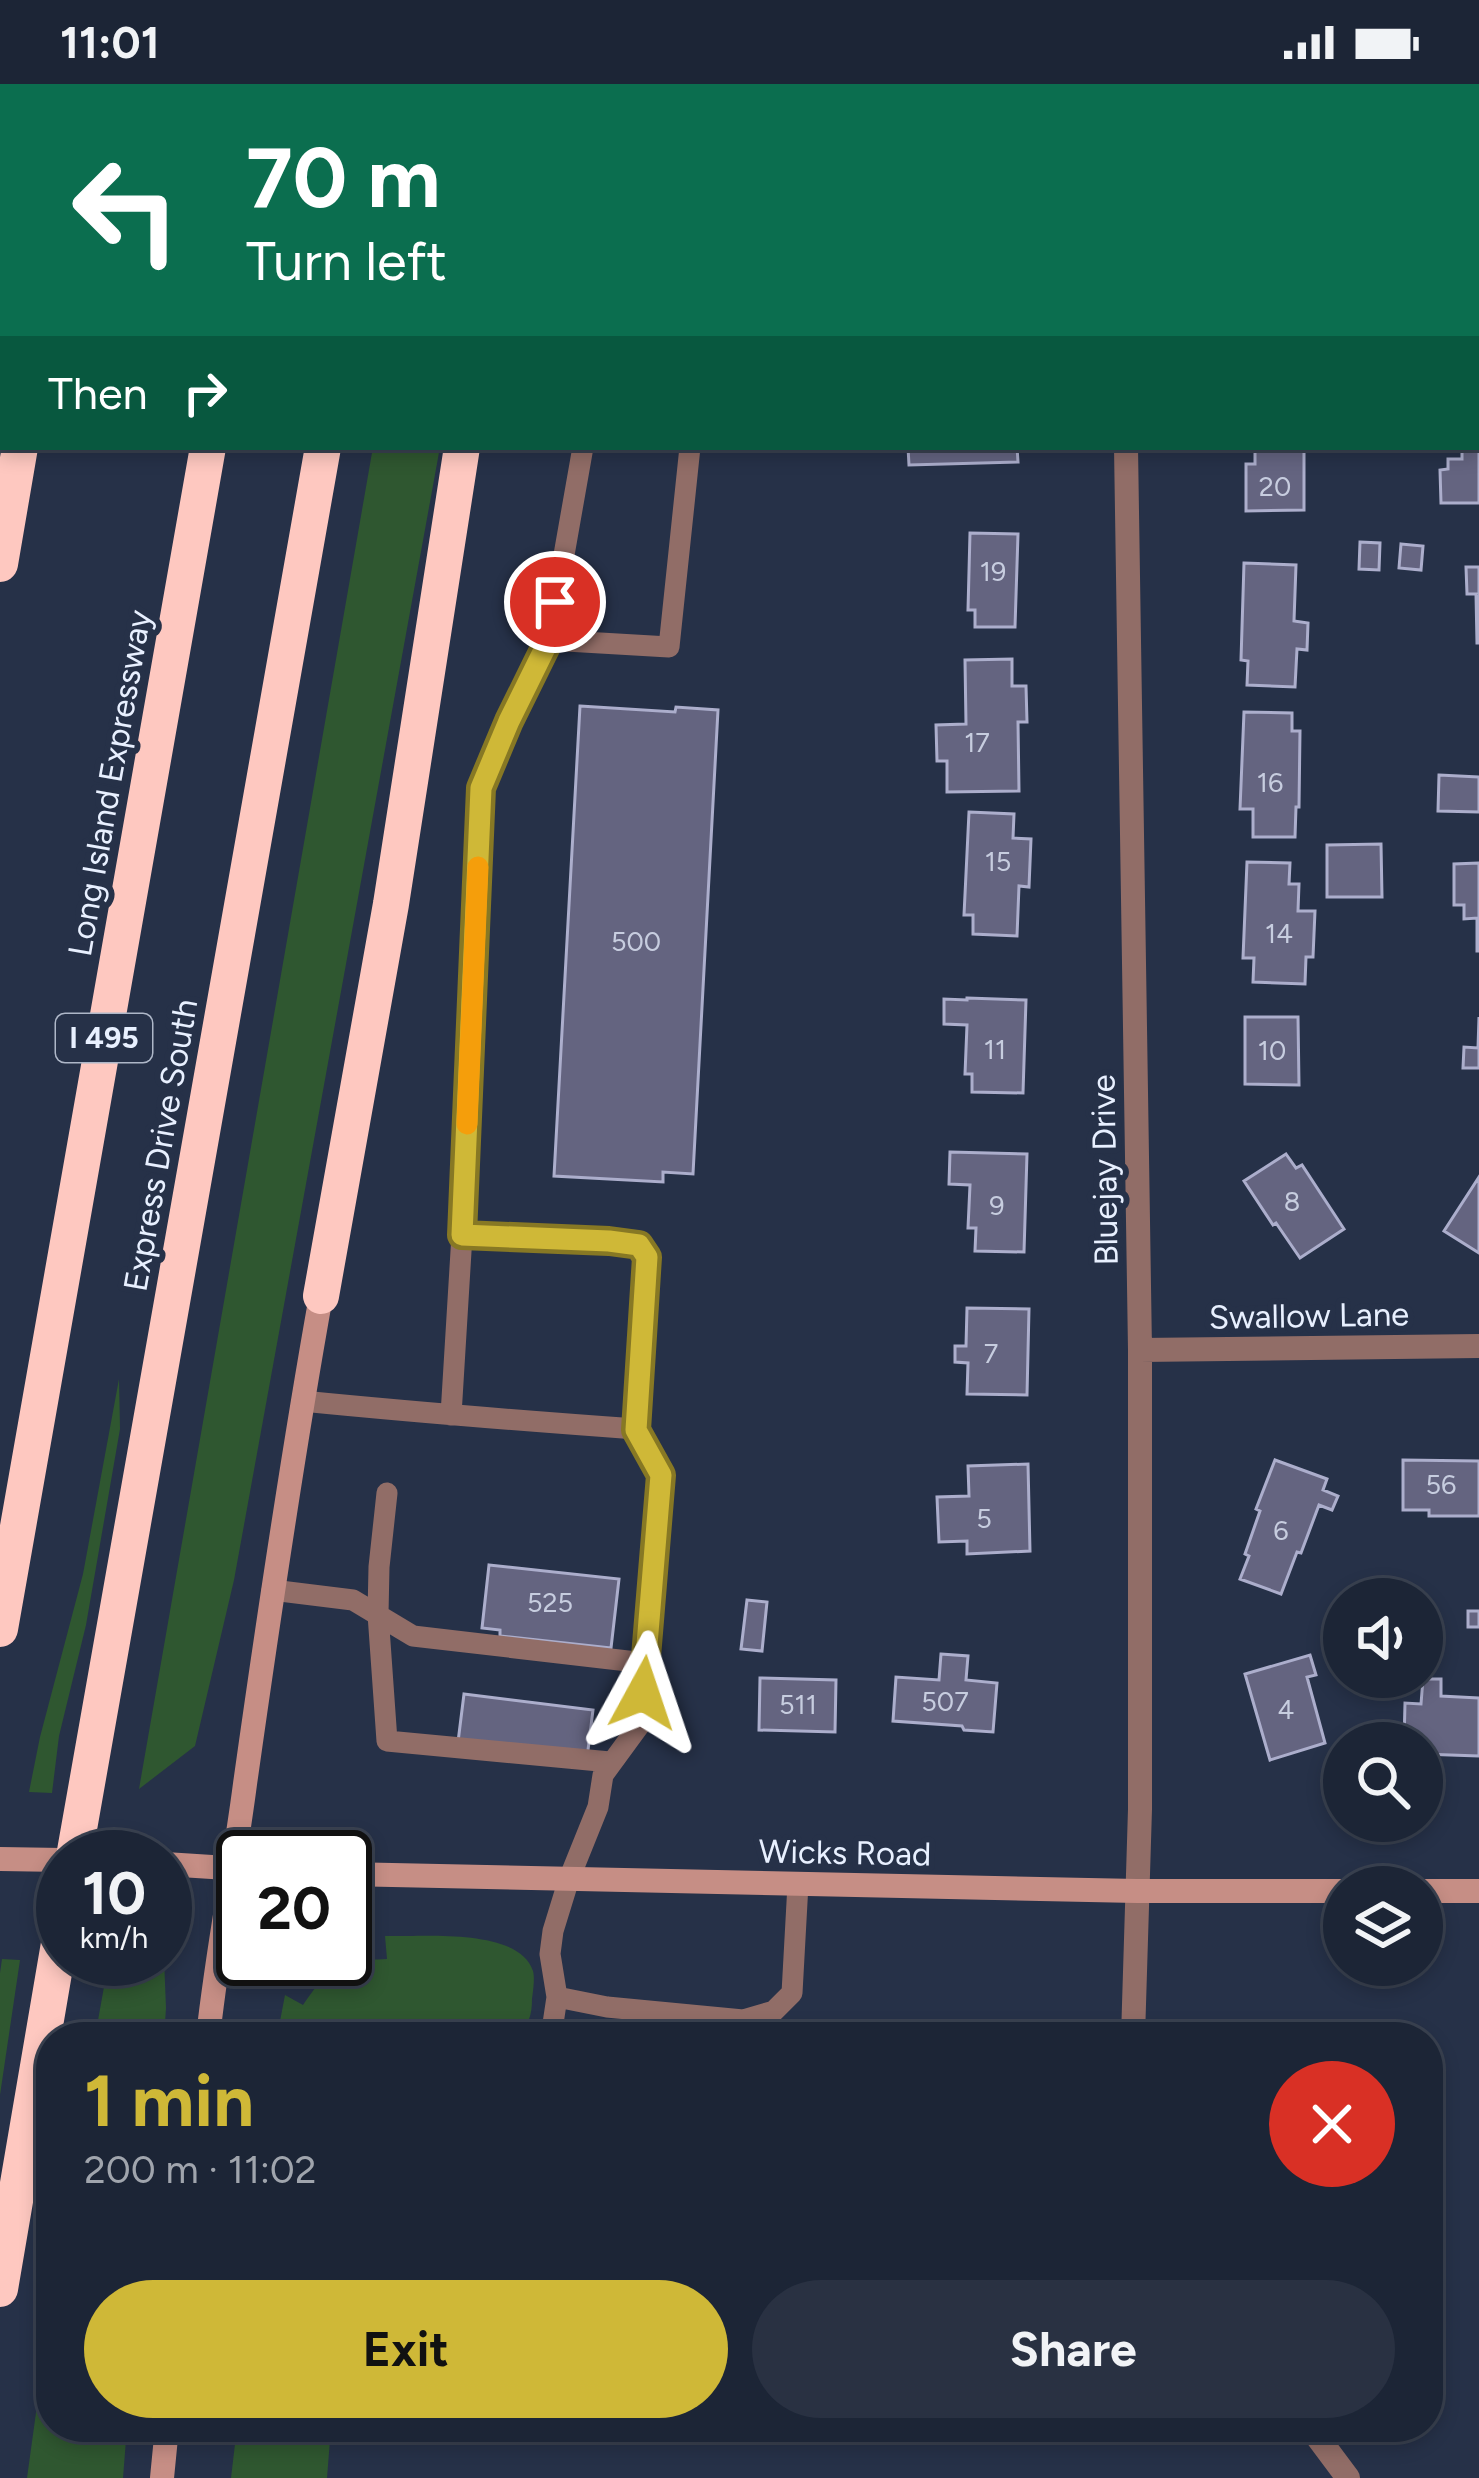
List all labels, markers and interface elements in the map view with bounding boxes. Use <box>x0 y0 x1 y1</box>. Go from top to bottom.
text: 11:01 <box>60 15 160 69</box>
text: 70 m <box>246 127 440 228</box>
icon: left <box>48 132 204 288</box>
text: Turn left <box>246 229 447 294</box>
icon: right <box>172 360 238 426</box>
text: Then <box>48 366 148 420</box>
house number: 20 <box>1259 470 1291 503</box>
pin <box>504 551 606 653</box>
house number: 19 <box>980 555 1006 588</box>
icon: arrive <box>522 569 588 635</box>
street label: Long Island Expressway <box>60 606 159 959</box>
house number: 17 <box>964 726 990 759</box>
house number: 16 <box>1257 766 1283 799</box>
house number: 15 <box>985 845 1011 878</box>
house number: 14 <box>1265 917 1293 950</box>
house number: 500 <box>611 925 661 958</box>
street label: Express Drive South <box>116 996 205 1294</box>
road number: I 495 <box>56 1014 152 1062</box>
house number: 11 <box>984 1033 1006 1066</box>
house number: 10 <box>1258 1034 1286 1067</box>
street label: Bluejay Drive <box>1083 1074 1126 1266</box>
house number: 8 <box>1284 1185 1300 1218</box>
house number: 9 <box>989 1189 1005 1222</box>
street label: Swallow Lane <box>1209 1294 1409 1337</box>
house number: 7 <box>984 1337 998 1370</box>
house number: 56 <box>1426 1468 1456 1501</box>
house number: 5 <box>976 1502 992 1535</box>
house number: 6 <box>1273 1514 1289 1547</box>
map controls <box>1323 1578 1443 1986</box>
button: sound <box>1323 1578 1443 1698</box>
house number: 525 <box>527 1586 573 1619</box>
position arrow <box>580 1630 706 1756</box>
house number: 507 <box>921 1685 969 1718</box>
house number: 511 <box>779 1688 817 1721</box>
house number: 4 <box>1278 1693 1294 1726</box>
button: search <box>1323 1722 1443 1842</box>
speed limit sign: 20 <box>216 1830 372 1986</box>
street label: Wicks Road <box>758 1831 932 1874</box>
text: 10 <box>82 1857 146 1929</box>
button: layers <box>1323 1866 1443 1986</box>
text: km/h <box>80 1919 148 1956</box>
text: 1 min <box>84 2058 254 2144</box>
button: close <box>1269 2061 1395 2187</box>
text: 200 m · 11:02 <box>84 2146 317 2193</box>
button: Exit <box>84 2280 728 2418</box>
button: Share <box>752 2280 1395 2418</box>

